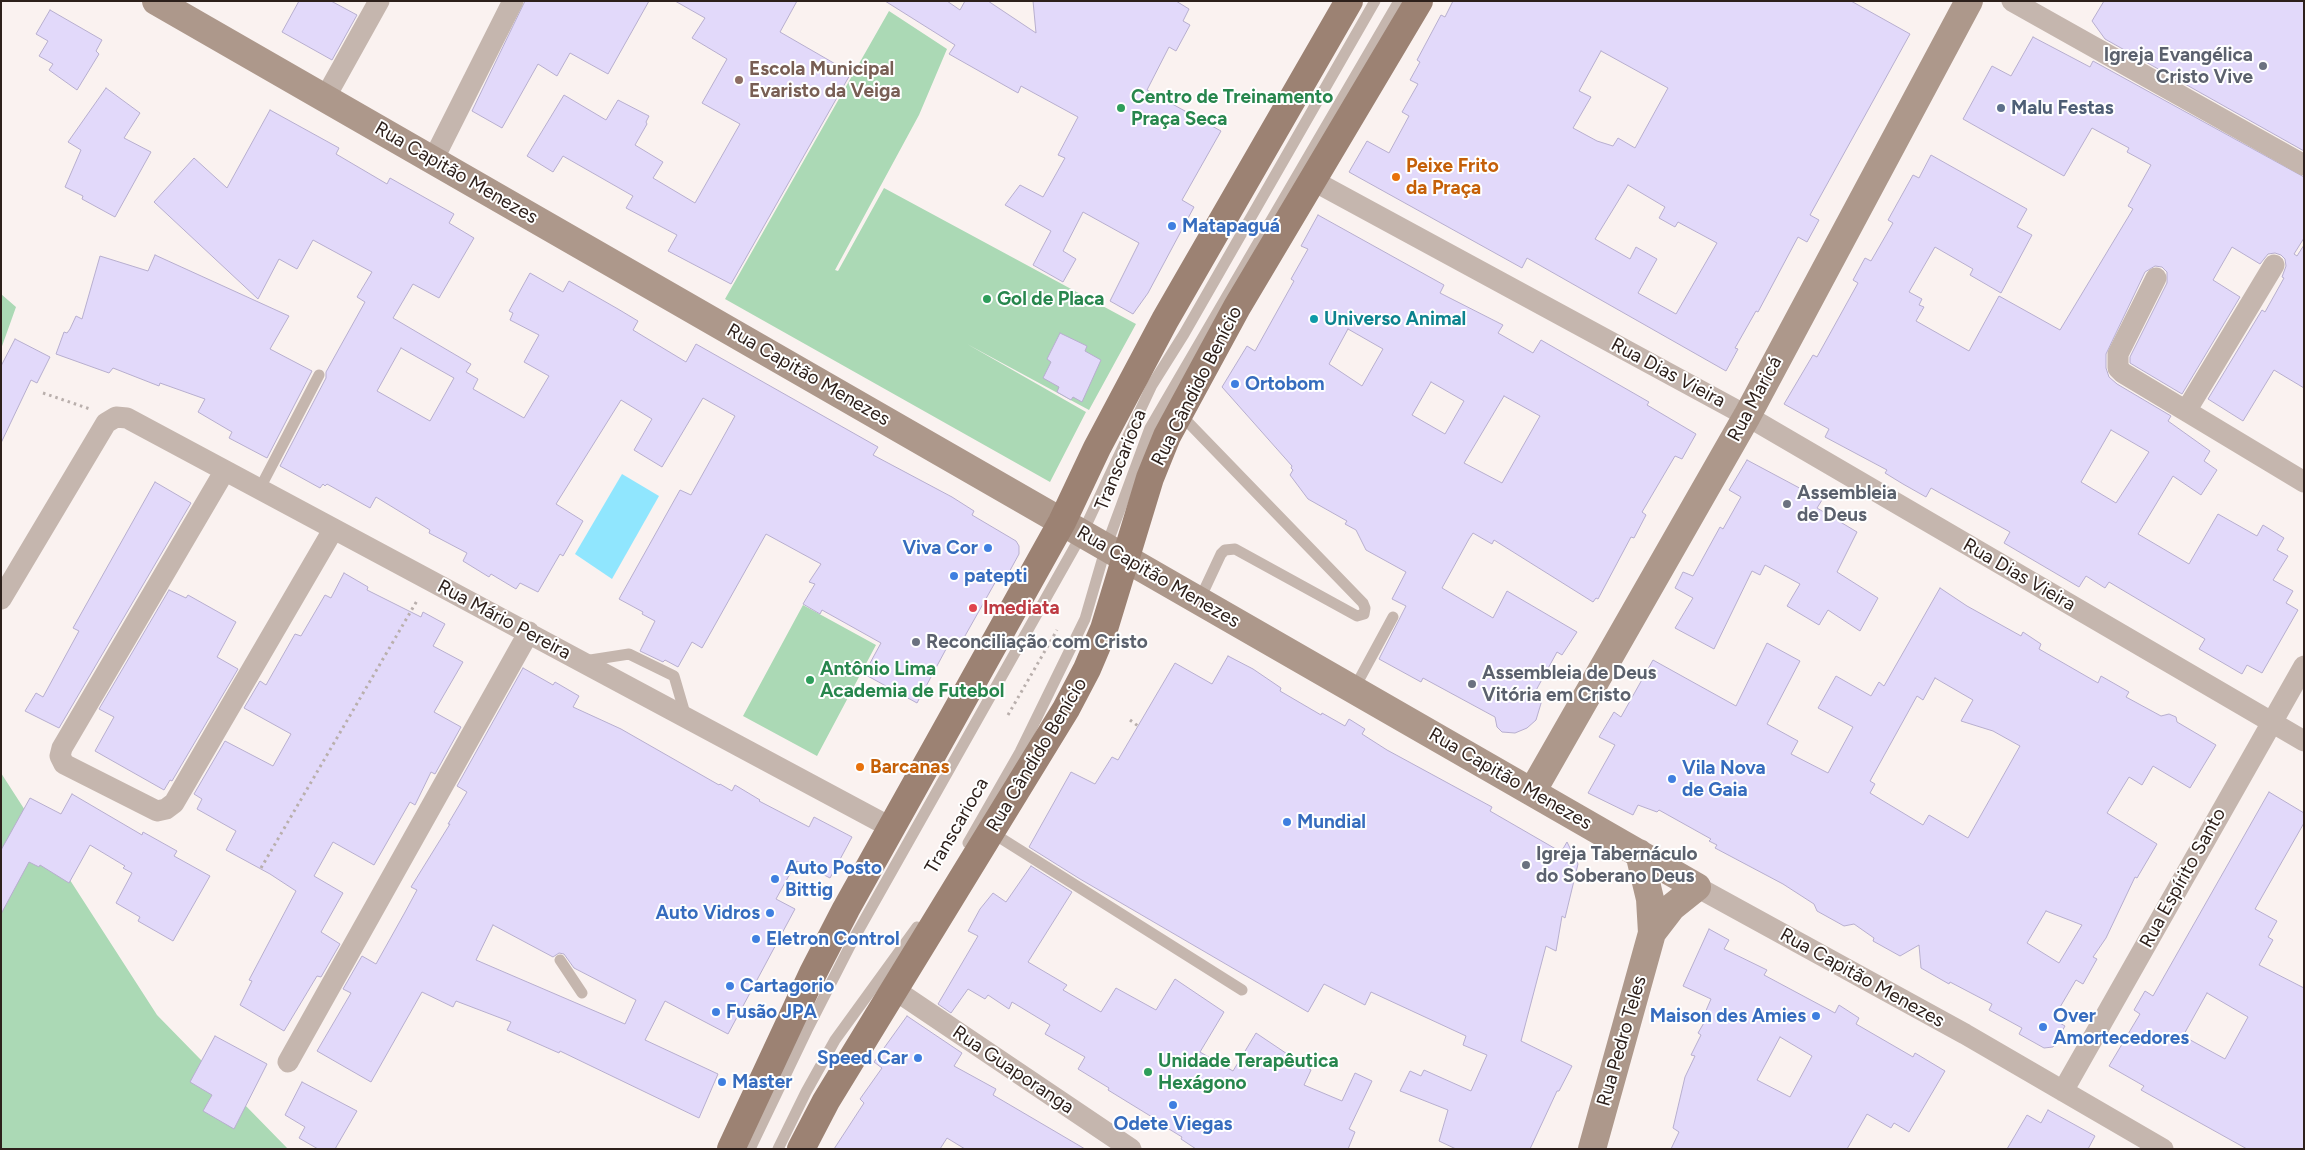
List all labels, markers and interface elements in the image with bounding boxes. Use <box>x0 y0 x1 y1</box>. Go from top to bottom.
place label: Igreja Evangélica Cristo Vive <box>2104 44 2253 88</box>
place label: Escola Municipal Evaristo da Veiga <box>749 58 901 102</box>
marker: Igreja Evangélica Cristo Vive <box>2257 60 2269 72</box>
marker: Escola Municipal Evaristo da Veiga <box>733 74 745 86</box>
place label: Centro de Treinamento Praça Seca <box>1131 86 1333 130</box>
place label: Malu Festas <box>2011 97 2114 119</box>
marker: Centro de Treinamento Praça Seca <box>1115 102 1127 114</box>
marker: Malu Festas <box>1995 102 2007 114</box>
street label: Rua Capitão Menezes <box>370 117 542 229</box>
place label: Peixe Frito da Praça <box>1406 155 1499 199</box>
marker: Peixe Frito da Praça <box>1390 171 1402 183</box>
place label: Matapaguá <box>1182 215 1280 237</box>
marker: Matapaguá <box>1166 220 1178 232</box>
place label: Gol de Placa <box>997 288 1104 310</box>
marker: Gol de Placa <box>981 293 993 305</box>
street label: Rua Cândido Benício <box>1147 302 1247 470</box>
place label: Universo Animal <box>1324 308 1466 330</box>
marker: Universo Animal <box>1308 313 1320 325</box>
street label: Rua Capitão Menezes <box>722 319 894 431</box>
street label: Rua Dias Vieira <box>1607 333 1729 413</box>
street label: Rua Maricá <box>1723 352 1787 446</box>
place label: Ortobom <box>1245 373 1325 395</box>
marker: Ortobom <box>1229 378 1241 390</box>
street label: Transcarioca <box>1090 406 1152 514</box>
place label: Assembleia de Deus <box>1797 482 1897 526</box>
marker: Assembleia de Deus <box>1781 498 1793 510</box>
street label: Rua Capitão Menezes <box>1072 521 1244 633</box>
street label: Rua Dias Vieira <box>1959 534 2079 616</box>
place label: Viva Cor <box>902 537 978 559</box>
marker: Viva Cor <box>982 542 994 554</box>
place label: patepti <box>964 565 1028 587</box>
marker: patepti <box>948 570 960 582</box>
street label: Rua Mário Pereira <box>433 575 575 665</box>
place label: Imediata <box>983 597 1060 619</box>
marker: Imediata <box>967 602 979 614</box>
place label: Reconciliação com Cristo <box>926 631 1148 653</box>
marker: Reconciliação com Cristo <box>910 636 922 648</box>
place label: Antônio Lima Academia de Futebol <box>820 658 1004 702</box>
place label: Assembleia de Deus Vitória em Cristo <box>1482 662 1656 706</box>
marker: Antônio Lima Academia de Futebol <box>804 674 816 686</box>
street label: Rua Cândido Benício <box>982 674 1092 836</box>
marker: Assembleia de Deus Vitória em Cristo <box>1466 678 1478 690</box>
street label: Rua Capitão Menezes <box>1424 723 1596 835</box>
place label: Barcanas <box>870 756 949 778</box>
place label: Vila Nova de Gaia <box>1682 757 1766 801</box>
marker: Barcanas <box>854 761 866 773</box>
marker: Vila Nova de Gaia <box>1666 773 1678 785</box>
street label: Transcarioca <box>920 774 994 878</box>
street label: Rua Espírito Santo <box>2135 804 2231 952</box>
place label: Mundial <box>1297 811 1366 833</box>
marker: Mundial <box>1281 816 1293 828</box>
place label: Igreja Tabernáculo do Soberano Deus <box>1536 843 1698 887</box>
place label: Auto Posto Bittig <box>785 857 882 901</box>
marker: Igreja Tabernáculo do Soberano Deus <box>1520 859 1532 871</box>
marker: Auto Posto Bittig <box>769 873 781 885</box>
place label: Auto Vidros <box>656 902 760 924</box>
marker: Auto Vidros <box>764 907 776 919</box>
street label: Rua Capitão Menezes <box>1776 923 1948 1033</box>
place label: Eletron Control <box>766 928 900 950</box>
marker: Eletron Control <box>750 933 762 945</box>
street label: Rua Pedro Teles <box>1593 973 1651 1109</box>
place label: Cartagorio <box>740 975 834 997</box>
marker: Cartagorio <box>724 980 736 992</box>
place label: Fusão JPA <box>726 1001 817 1023</box>
place label: Maison des Amies <box>1650 1005 1806 1027</box>
place label: Over Amortecedores <box>2053 1005 2189 1049</box>
marker: Fusão JPA <box>710 1006 722 1018</box>
marker: Maison des Amies <box>1810 1010 1822 1022</box>
street label: Rua Guaporanga <box>948 1021 1078 1119</box>
marker: Over Amortecedores <box>2037 1021 2049 1033</box>
place label: Speed Car <box>817 1047 908 1069</box>
place label: Unidade Terapêutica Hexágono <box>1158 1050 1339 1094</box>
marker: Speed Car <box>912 1052 924 1064</box>
marker: Unidade Terapêutica Hexágono <box>1142 1066 1154 1078</box>
place label: Master <box>732 1071 792 1093</box>
marker: Master <box>716 1076 728 1088</box>
marker: Odete Viegas <box>1167 1099 1179 1111</box>
place label: Odete Viegas <box>1114 1113 1232 1135</box>

